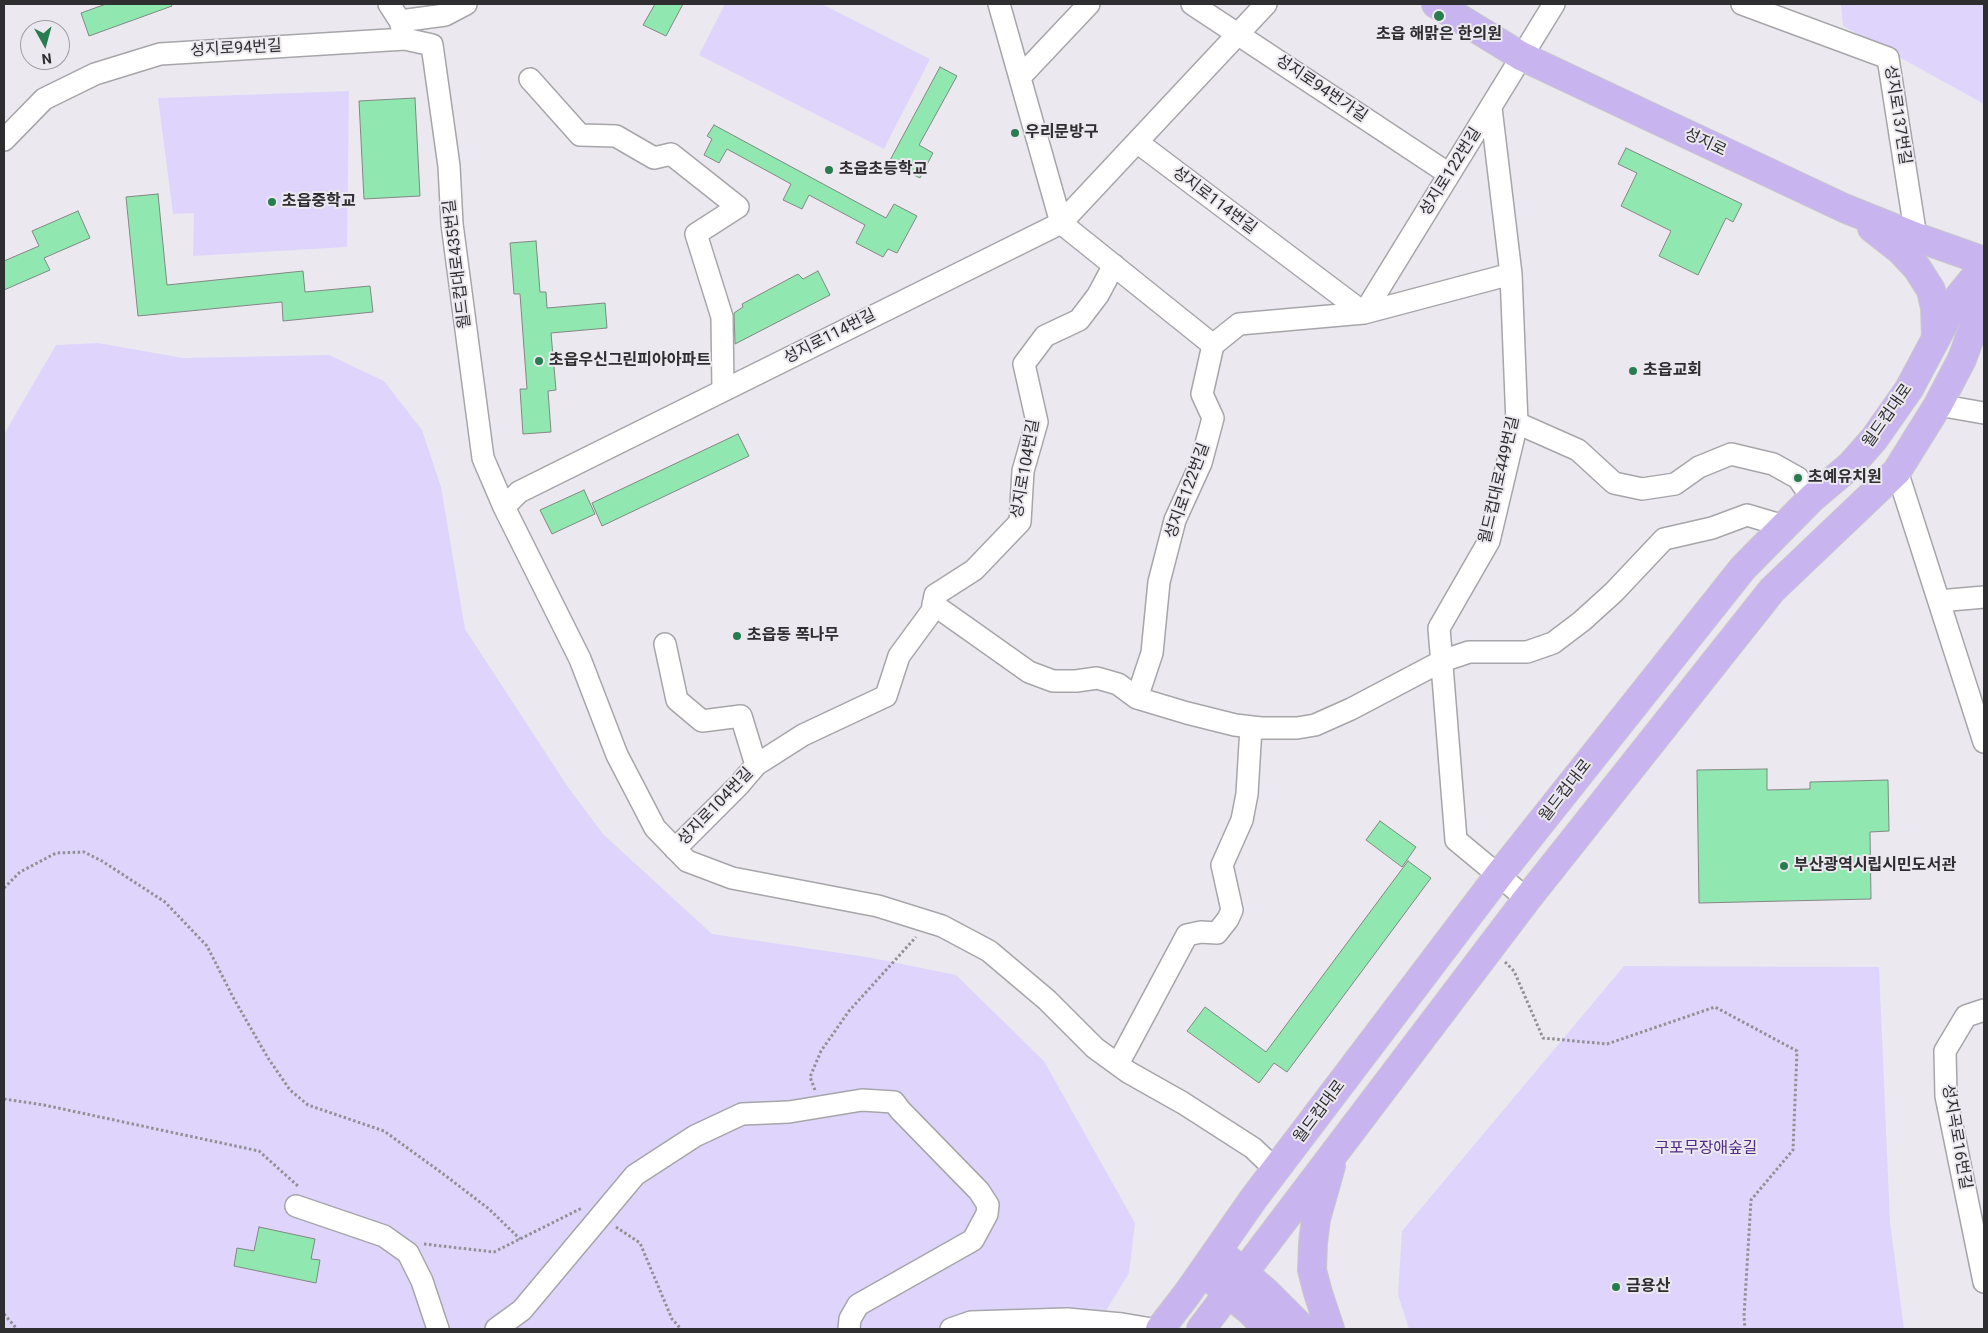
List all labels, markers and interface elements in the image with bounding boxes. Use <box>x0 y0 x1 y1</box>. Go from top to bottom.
marker: 초읍 해맑은 한의원 <box>1432 9 1446 23</box>
north arrow <box>20 20 70 70</box>
place label: 초읍 해맑은 한의원 <box>1376 25 1502 45</box>
street label: 성지로94번길 <box>190 37 282 61</box>
text: N <box>41 50 53 67</box>
street label: 성지로94번가길 <box>1272 51 1370 127</box>
street label: 성지로137번길 <box>1880 64 1914 166</box>
place label: 우리문방구 <box>1025 123 1099 143</box>
street label: 성지로122번길 <box>1416 124 1486 220</box>
street label: 성지로 <box>1681 125 1729 161</box>
marker: 우리문방구 <box>1009 127 1021 139</box>
place label: 초읍초등학교 <box>839 160 927 180</box>
street label: 성지로114번길 <box>1168 163 1260 239</box>
marker: 초읍초등학교 <box>823 164 835 176</box>
place label: 초읍중학교 <box>282 192 356 212</box>
marker: 초읍중학교 <box>266 196 278 208</box>
street label: 월드컵대로435번길 <box>441 198 475 330</box>
street label: 성지로114번길 <box>781 306 879 368</box>
place label: 초읍우신그린피아아파트 <box>549 351 711 371</box>
marker: 초읍우신그린피아아파트 <box>533 355 545 367</box>
place label: 초읍교회 <box>1643 361 1702 381</box>
marker: 초읍교회 <box>1627 365 1639 377</box>
street label: 월드컵대로 <box>1859 380 1917 452</box>
street label: 월드컵대로449번길 <box>1476 414 1524 546</box>
street label: 성지로104번길 <box>1008 418 1044 520</box>
street label: 성지로122번길 <box>1162 440 1214 542</box>
place label: 초예유치원 <box>1808 468 1882 488</box>
marker: 초예유치원 <box>1792 472 1804 484</box>
place label: 초읍동 폭나무 <box>747 626 839 646</box>
marker: 초읍동 폭나무 <box>731 630 743 642</box>
street label: 월드컵대로 <box>1536 756 1596 826</box>
street label: 성지로104번길 <box>674 764 758 850</box>
place label: 부산광역시립시민도서관 <box>1794 856 1956 876</box>
marker: 부산광역시립시민도서관 <box>1778 860 1790 872</box>
street label: 월드컵대로 <box>1290 1077 1350 1147</box>
street label: 성지곡로16번길 <box>1937 1083 1975 1191</box>
park label: 구포무장애숲길 <box>1654 1139 1758 1159</box>
place label: 금용산 <box>1626 1277 1670 1297</box>
marker: 금용산 <box>1610 1281 1622 1293</box>

